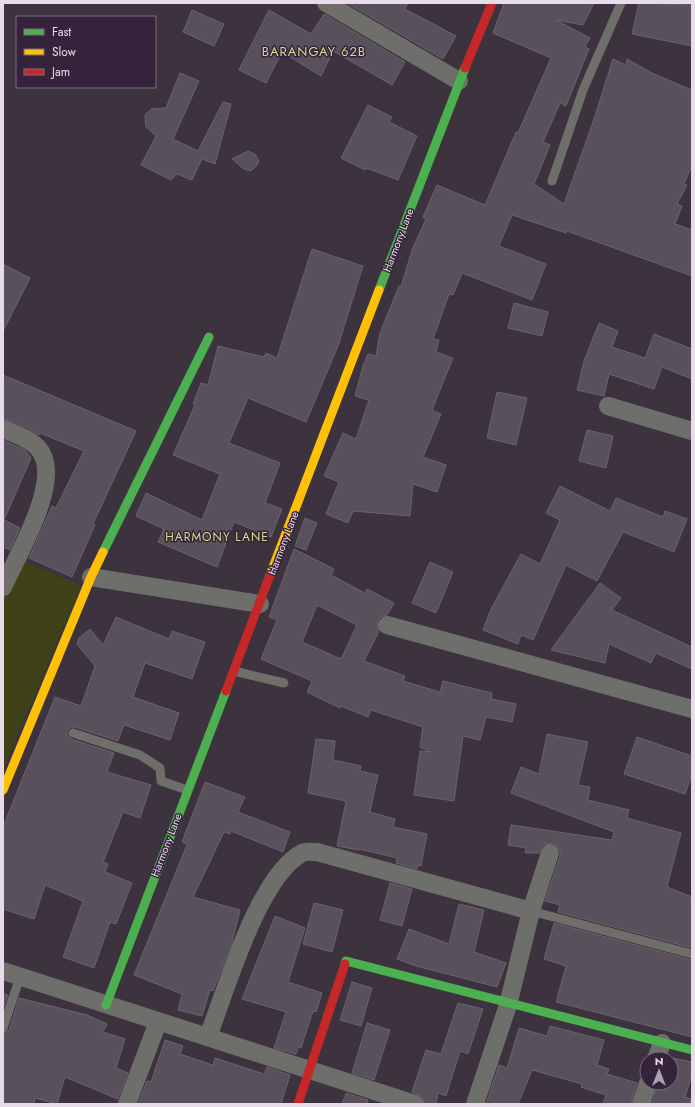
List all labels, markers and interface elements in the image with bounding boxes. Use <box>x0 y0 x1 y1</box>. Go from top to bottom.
legend <box>16 16 156 88</box>
text: Fast <box>52 23 71 41</box>
district label: BARANGAY 62B <box>262 42 366 61</box>
text: Slow <box>52 43 77 61</box>
text: Jam <box>50 63 70 81</box>
street label: Harmony Lane <box>379 206 418 274</box>
street label: Harmony Lane <box>264 509 303 577</box>
district label: HARMONY LANE <box>165 528 269 546</box>
street label: Harmony Lane <box>147 811 186 879</box>
north arrow <box>639 1051 679 1091</box>
text: N <box>655 1053 663 1069</box>

